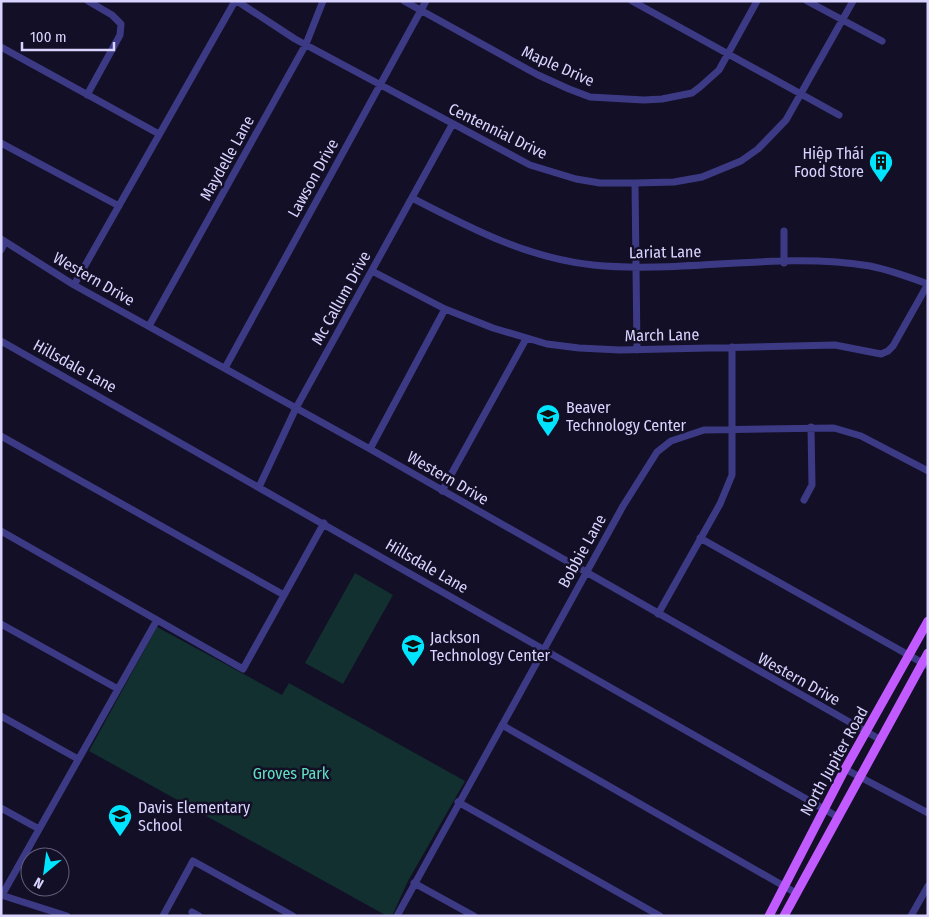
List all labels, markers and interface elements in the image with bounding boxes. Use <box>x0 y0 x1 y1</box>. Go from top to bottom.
scale bar <box>22 20 115 52</box>
text: 100 m <box>30 28 67 46</box>
street label: Maple Drive <box>519 42 597 90</box>
street label: Centennial Drive <box>446 99 551 163</box>
street label: Maydelle Lane <box>196 112 258 204</box>
street label: Lawson Drive <box>284 135 342 220</box>
place label: Hiệp Thái Food Store <box>794 144 864 181</box>
building icon: Hiệp Thái Food Store <box>868 149 894 183</box>
street label: Lariat Lane <box>629 242 701 262</box>
street label: Western Drive <box>50 248 138 310</box>
street label: Mc Callum Drive <box>307 248 375 348</box>
street label: March Lane <box>625 325 700 345</box>
street label: Hillsdale Lane <box>30 335 120 397</box>
place label: Beaver Technology Center <box>566 398 687 435</box>
school or university icon: Beaver Technology Center <box>535 403 561 437</box>
street label: Western Drive <box>404 447 492 509</box>
street label: Bobbie Lane <box>554 511 610 591</box>
street label: Hillsdale Lane <box>382 535 472 597</box>
place label: Jackson Technology Center <box>430 628 551 665</box>
school or university icon: Jackson Technology Center <box>400 633 426 667</box>
street label: Western Drive <box>755 649 844 709</box>
street label: North Jupiter Road <box>796 703 872 819</box>
park label: Groves Park <box>253 764 330 783</box>
place label: Davis Elementary School <box>138 798 251 835</box>
school or university icon: Davis Elementary School <box>107 803 133 837</box>
north arrow <box>20 847 70 897</box>
text: N <box>31 873 47 892</box>

